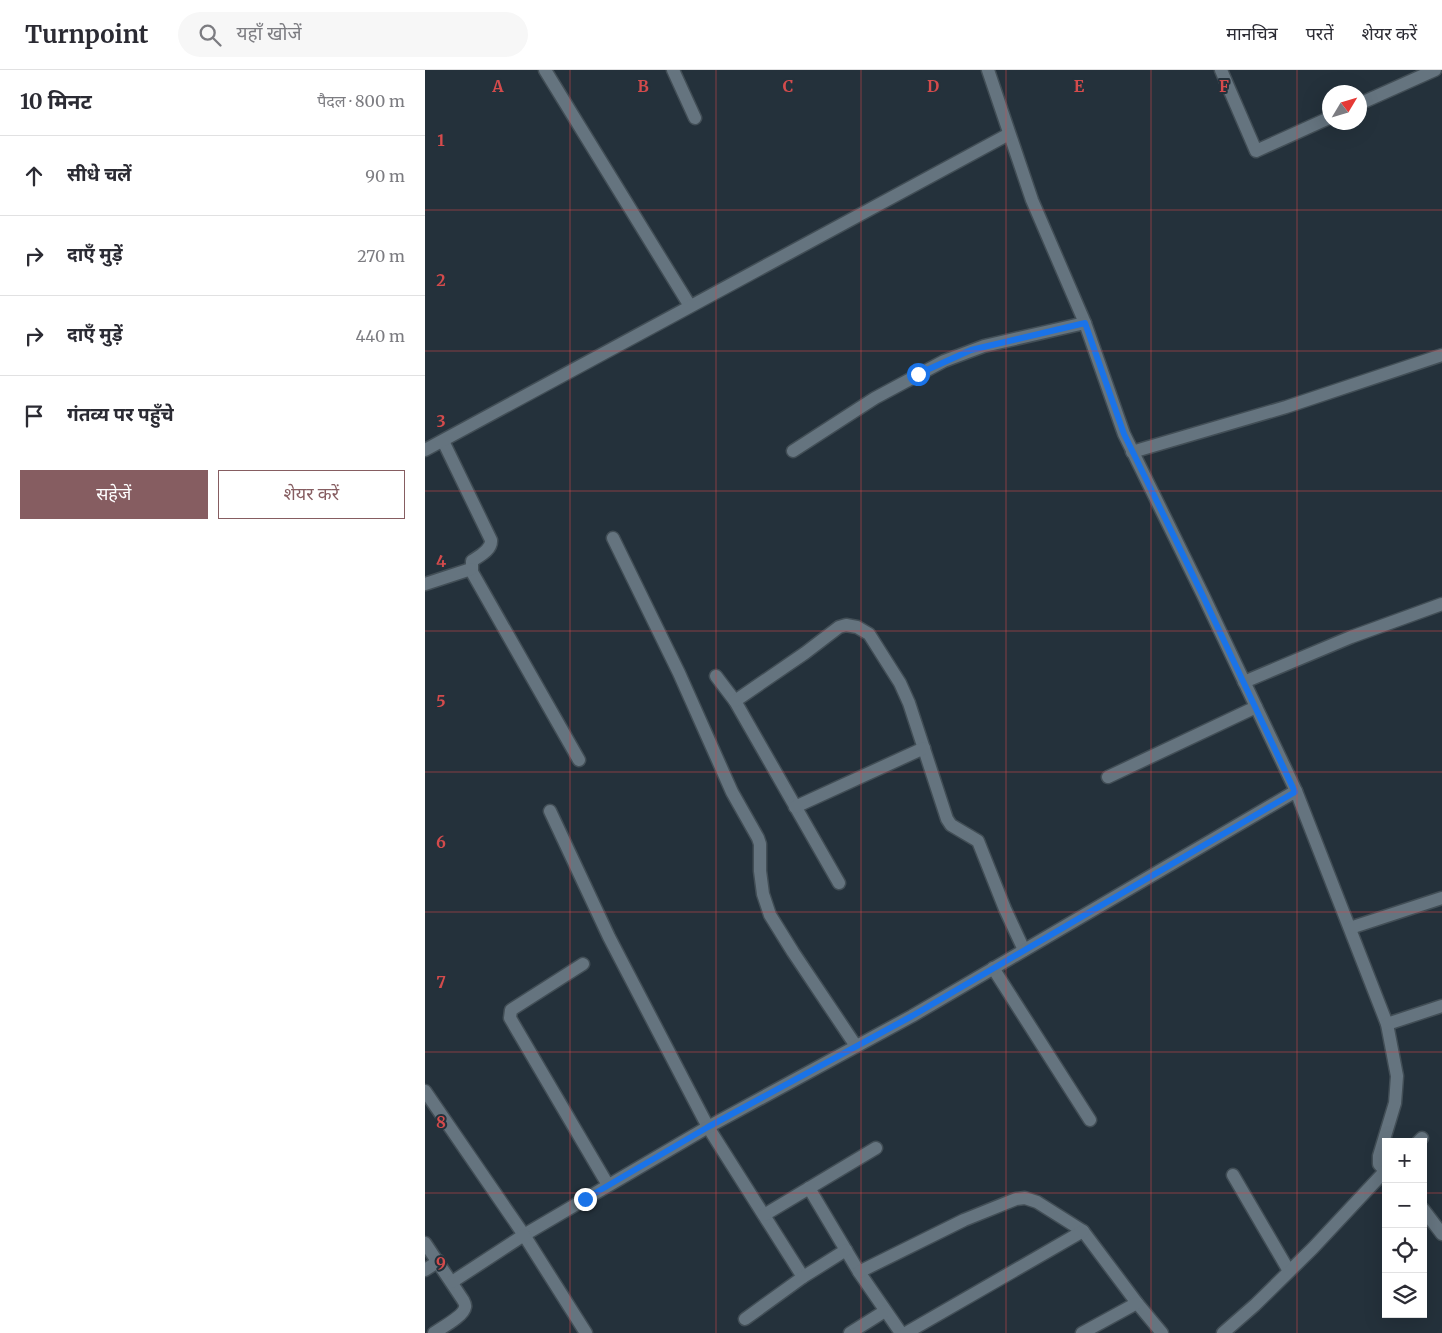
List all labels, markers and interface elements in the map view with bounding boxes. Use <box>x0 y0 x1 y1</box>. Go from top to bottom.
search box <box>178 12 528 57</box>
text: Turnpoint <box>25 19 148 50</box>
icon: search <box>196 21 224 49</box>
text: यहाँ खोजें <box>236 21 302 45</box>
text: मानचित्र <box>1226 22 1278 45</box>
text: परतें <box>1306 22 1334 45</box>
text: शेयर करें <box>1362 22 1417 45</box>
text: A <box>491 76 504 96</box>
text: B <box>637 76 649 96</box>
text: C <box>783 76 793 96</box>
text: D <box>927 76 939 96</box>
text: E <box>1074 76 1085 96</box>
text: F <box>1219 76 1229 96</box>
north arrow <box>1322 85 1367 130</box>
text: 10 मिनट <box>20 88 92 115</box>
text: पैदल · 800 m <box>317 91 405 111</box>
text: 1 <box>437 130 445 150</box>
icon: ahead <box>20 162 48 190</box>
text: सीधे चलें <box>67 162 131 186</box>
text: 90 m <box>365 166 405 186</box>
icon: right <box>20 242 48 270</box>
text: दाएँ मुड़ें <box>67 242 123 266</box>
text: 270 m <box>357 246 405 266</box>
text: 2 <box>436 270 446 290</box>
icon: right <box>20 322 48 350</box>
text: दाएँ मुड़ें <box>67 322 123 346</box>
text: 440 m <box>355 326 405 346</box>
route start <box>907 363 930 386</box>
icon: arrive <box>20 402 48 430</box>
text: गंतव्य पर पहुँचे <box>67 402 174 426</box>
text: 3 <box>436 411 446 431</box>
button: सहेजें <box>20 470 208 519</box>
button: शेयर करें <box>218 470 405 519</box>
text: 4 <box>436 551 446 571</box>
text: 5 <box>436 691 446 711</box>
text: 6 <box>436 832 446 852</box>
text: 7 <box>436 972 446 992</box>
text: 8 <box>436 1112 446 1132</box>
map controls <box>1382 1138 1427 1318</box>
button: + <box>1382 1138 1427 1183</box>
button: − <box>1382 1183 1427 1228</box>
route end <box>574 1188 597 1211</box>
button: locate <box>1382 1228 1427 1273</box>
text: 9 <box>436 1253 446 1273</box>
button: layers <box>1382 1273 1427 1318</box>

